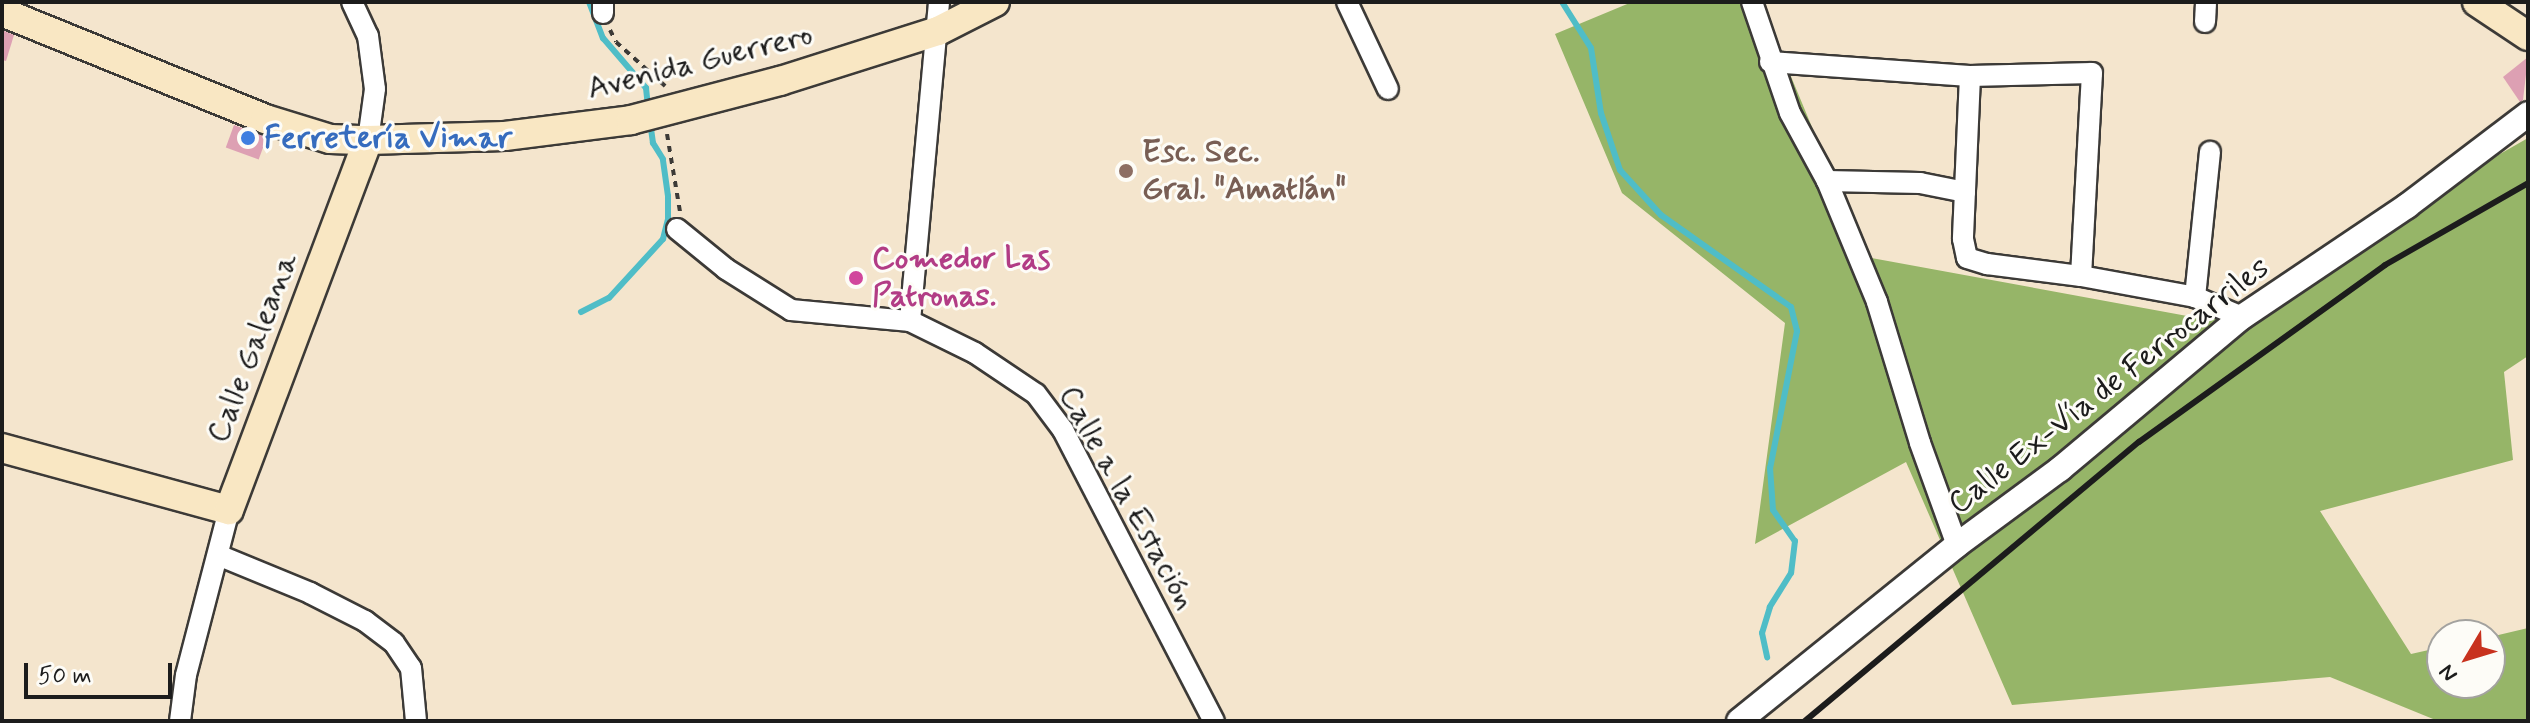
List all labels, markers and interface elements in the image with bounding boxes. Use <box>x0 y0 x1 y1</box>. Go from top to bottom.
street label: Avenida Guerrero <box>582 15 818 109</box>
place label: Ferretería Vimar <box>264 119 509 157</box>
marker: Ferretería Vimar <box>239 129 257 147</box>
place label: Esc. Sec. Gral. "Amatlán" <box>1142 134 1346 209</box>
marker: Esc. Sec. Gral. "Amatlán" <box>1117 162 1135 180</box>
place label: Comedor Las Patronas. <box>872 241 1055 316</box>
street label: Calle Galeana <box>200 249 306 447</box>
street label: Calle Ex-Vía de Ferrocarriles <box>1941 249 2277 523</box>
marker: Comedor Las Patronas. <box>847 269 865 287</box>
street label: Calle a la Estación <box>1051 382 1203 614</box>
north arrow <box>2426 619 2506 699</box>
scale bar <box>28 647 176 697</box>
text: N <box>2433 658 2464 687</box>
text: 50 m <box>38 661 92 692</box>

